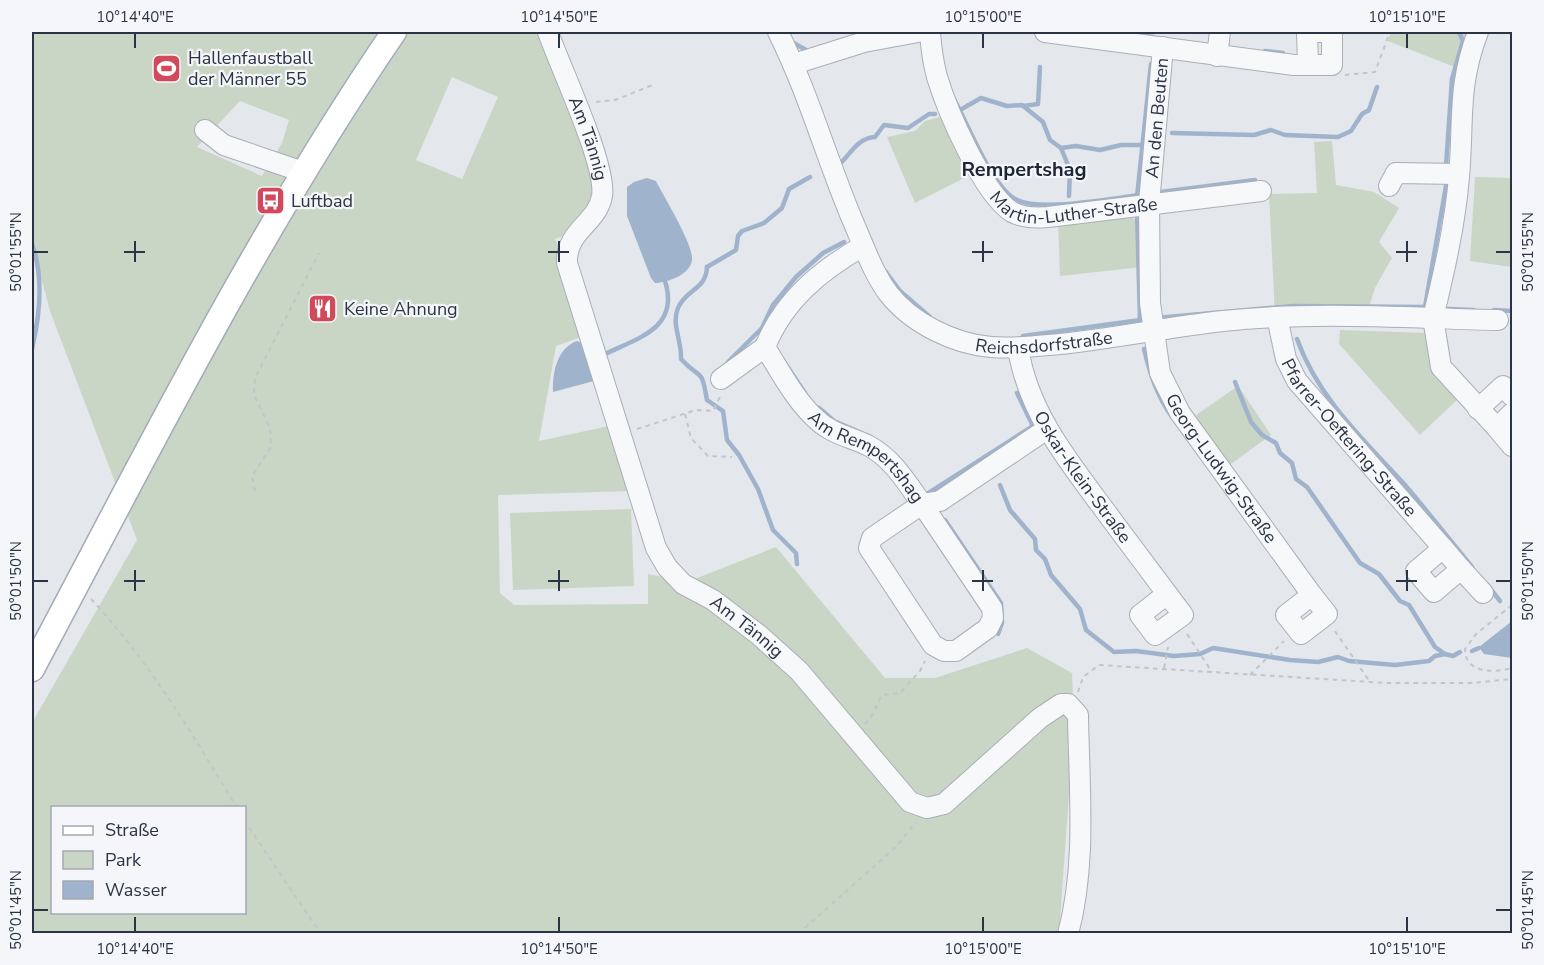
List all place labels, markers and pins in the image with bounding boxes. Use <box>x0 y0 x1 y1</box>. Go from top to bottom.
place label: Hallenfaustball der Männer 55 <box>188 46 313 91</box>
sports icon: Hallenfaustball der Männer 55 <box>151 52 183 84</box>
bus stop icon: Luftbad <box>254 185 286 217</box>
place label: Luftbad <box>291 189 353 213</box>
restaurant icon: Keine Ahnung <box>307 293 339 325</box>
place label: Keine Ahnung <box>344 297 458 321</box>

